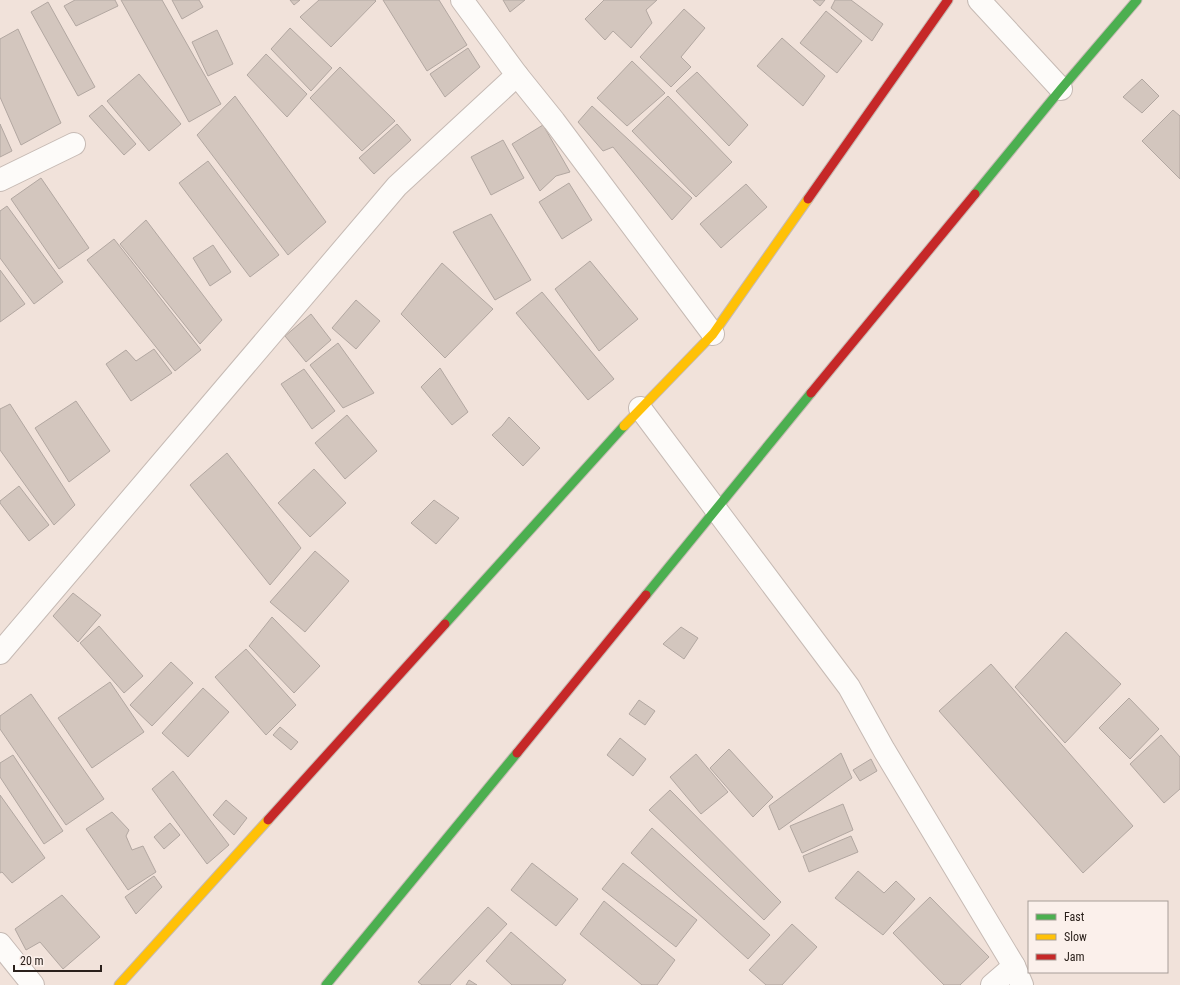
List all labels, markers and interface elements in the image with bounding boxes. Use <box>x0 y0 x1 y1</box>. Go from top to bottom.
legend <box>1028 901 1168 973</box>
text: Fast <box>1064 910 1085 924</box>
text: Slow <box>1064 930 1087 944</box>
scale bar <box>14 947 101 973</box>
text: Jam <box>1064 950 1085 964</box>
text: 20 m <box>20 954 44 968</box>

